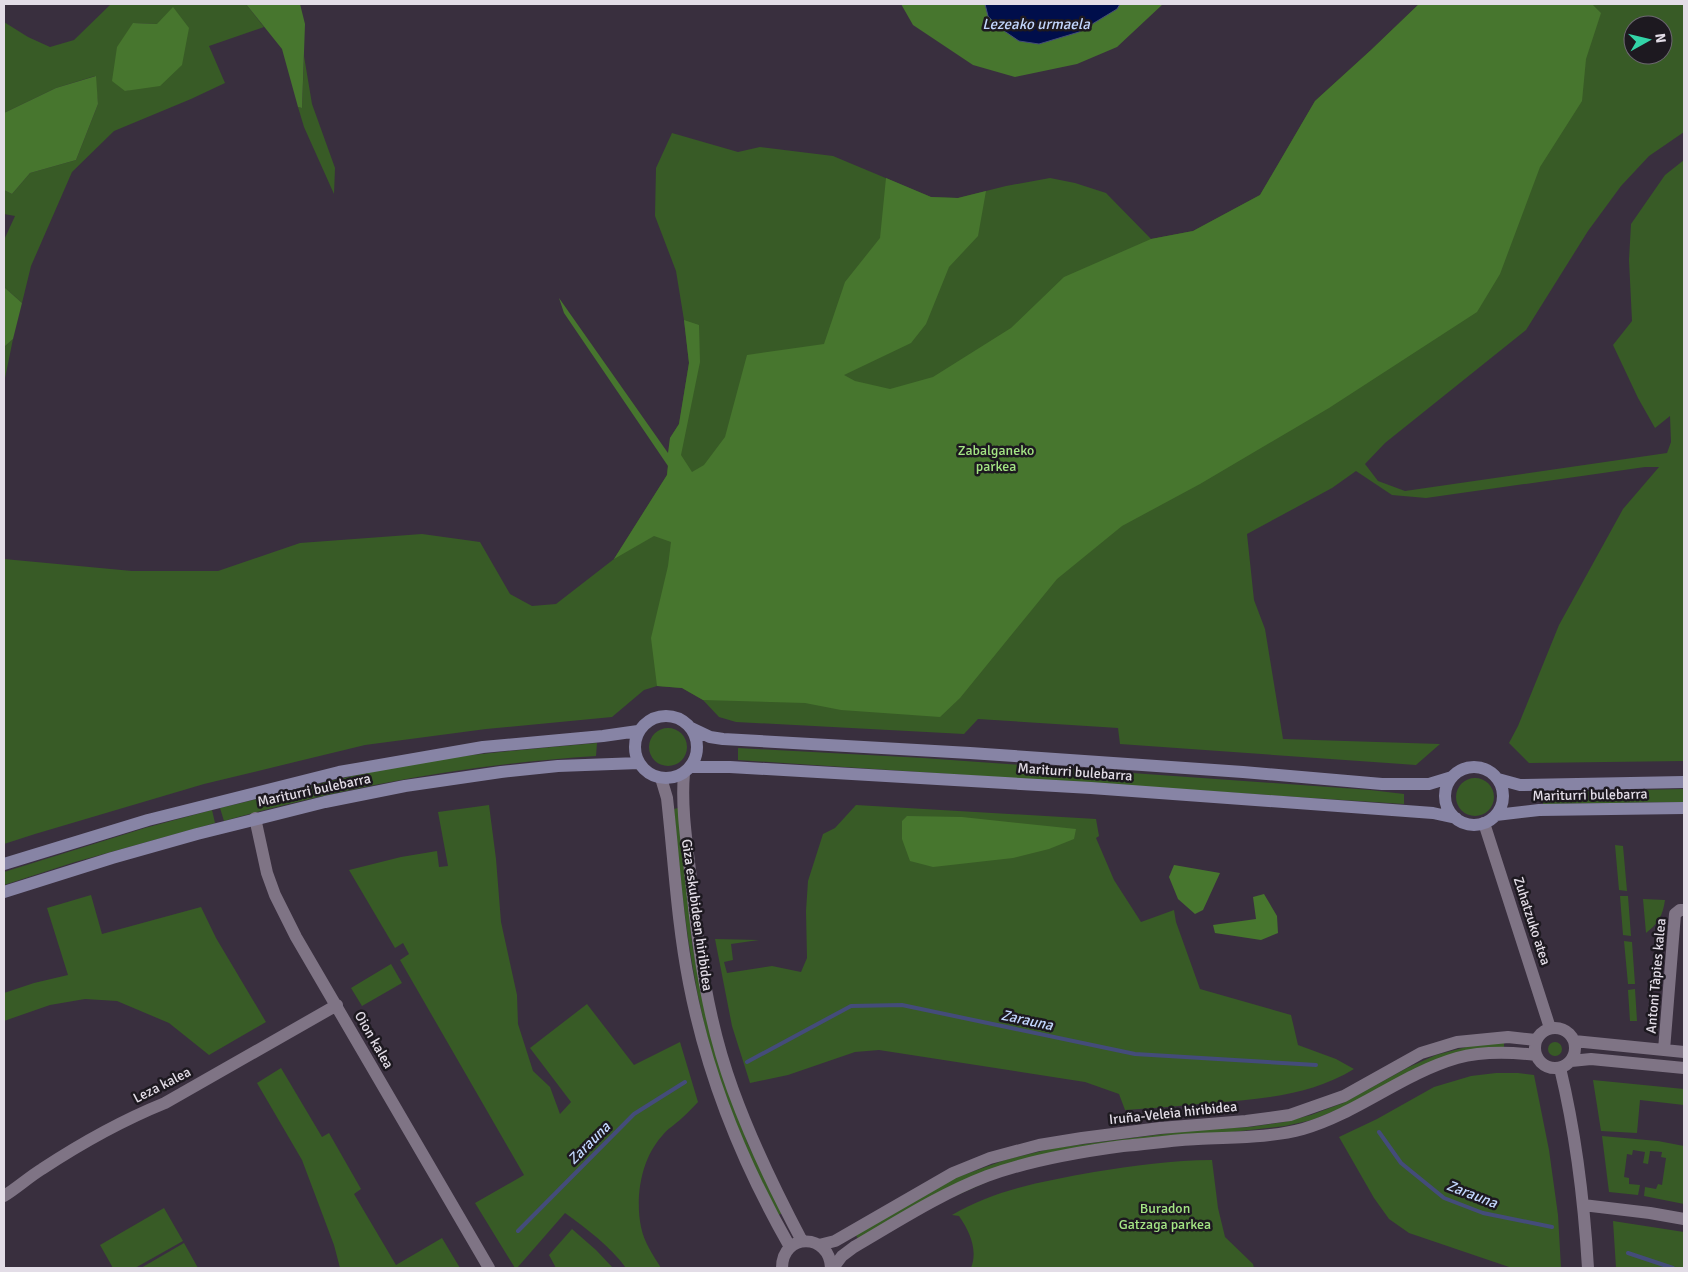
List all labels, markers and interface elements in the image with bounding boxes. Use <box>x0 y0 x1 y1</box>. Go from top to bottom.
water label: Lezeako urmaela <box>982 15 1090 33</box>
north arrow <box>1623 15 1673 65</box>
text: N <box>1651 32 1669 44</box>
park label: Zabalganeko parkea <box>958 442 1034 475</box>
street label: Mariturri bulebarra <box>1017 759 1133 785</box>
street label: Mariturri bulebarra <box>256 770 372 810</box>
street label: Mariturri bulebarra <box>1532 785 1648 805</box>
street label: Giza eskubideen hiribidea <box>678 838 716 992</box>
street label: Zuhatzuko atea <box>1510 875 1554 967</box>
street label: Antoni Tàpies kalea <box>1642 918 1670 1034</box>
water label: Zarauna <box>999 1006 1055 1034</box>
street label: Oion kalea <box>351 1008 397 1072</box>
street label: Leza kalea <box>130 1063 194 1107</box>
street label: Iruña-Veleia hiribidea <box>1108 1098 1238 1128</box>
water label: Zarauna <box>564 1118 614 1168</box>
water label: Zarauna <box>1444 1176 1500 1212</box>
park label: Buradon Gatzaga parkea <box>1119 1200 1211 1233</box>

